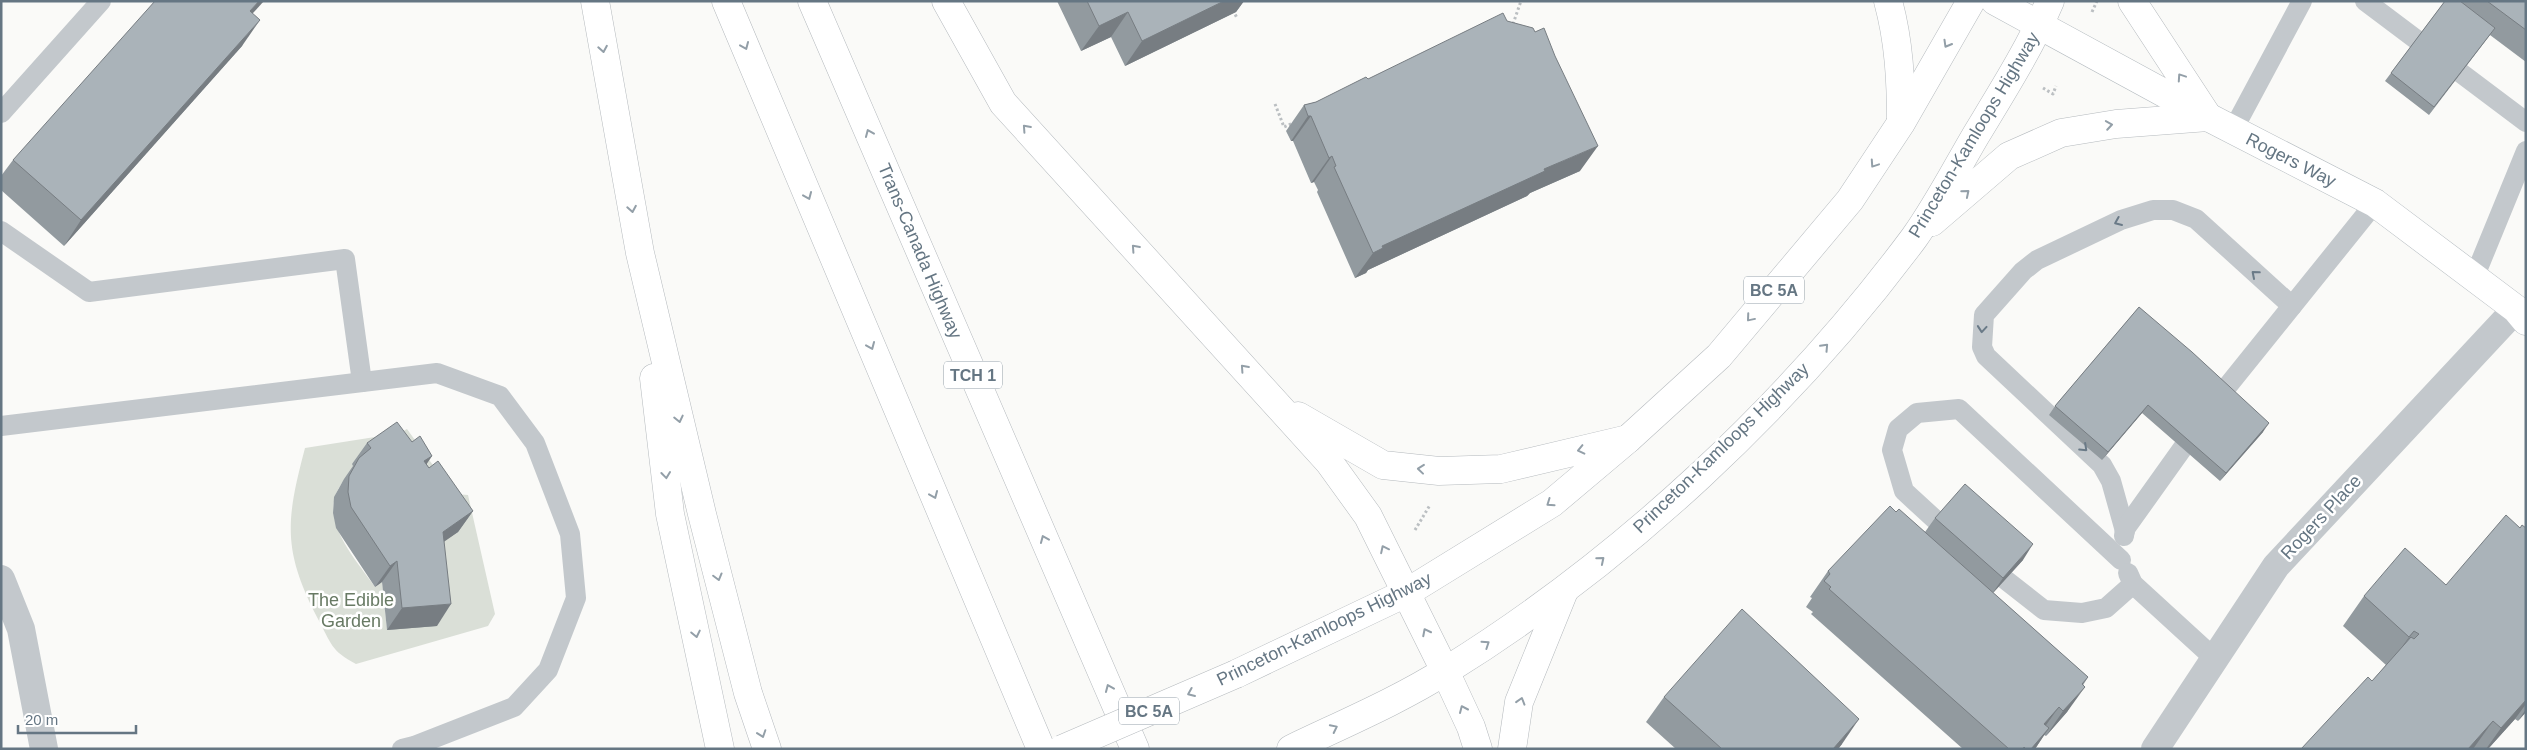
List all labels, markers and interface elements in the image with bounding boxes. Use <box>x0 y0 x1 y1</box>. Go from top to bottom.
street label: Princeton-Kamloops Highway <box>1905 29 2043 241</box>
one-way arrow <box>1943 38 1953 47</box>
one-way arrow <box>738 41 749 50</box>
one-way arrow <box>598 45 608 54</box>
one-way arrow <box>2177 73 2187 82</box>
one-way arrow <box>2105 120 2114 130</box>
one-way arrow <box>1023 124 1032 133</box>
one-way arrow <box>864 129 875 138</box>
street label: Rogers Way <box>2243 129 2339 191</box>
one-way arrow <box>1871 158 1880 168</box>
street label: Trans-Canada Highway <box>874 160 966 342</box>
one-way arrow <box>801 191 812 200</box>
one-way arrow <box>1960 191 1969 199</box>
one-way arrow <box>627 205 637 214</box>
one-way arrow <box>2114 216 2123 226</box>
one-way arrow <box>1132 245 1141 254</box>
one-way arrow <box>2251 271 2260 280</box>
road number: BC 5A <box>1744 276 1804 304</box>
one-way arrow <box>1748 312 1756 321</box>
one-way arrow <box>1977 325 1988 333</box>
one-way arrow <box>865 341 875 349</box>
one-way arrow <box>1819 343 1828 352</box>
street label: Princeton-Kamloops Highway <box>1629 359 1813 537</box>
road number: TCH 1 <box>944 362 1002 388</box>
one-way arrow <box>1241 365 1250 374</box>
one-way arrow <box>673 415 684 424</box>
one-way arrow <box>2078 442 2087 451</box>
one-way arrow <box>1577 444 1585 455</box>
one-way arrow <box>1416 464 1424 475</box>
one-way arrow <box>660 471 671 479</box>
street label: Rogers Place <box>2277 471 2365 563</box>
one-way arrow <box>928 490 939 499</box>
one-way arrow <box>1546 497 1556 506</box>
one-way arrow <box>1040 535 1051 544</box>
one-way arrow <box>1380 545 1391 554</box>
one-way arrow <box>1596 557 1605 566</box>
street label: Princeton-Kamloops Highway <box>1214 568 1434 690</box>
one-way arrow <box>712 573 723 582</box>
park label: The Edible Garden <box>308 590 394 631</box>
one-way arrow <box>1422 628 1432 637</box>
one-way arrow <box>690 630 701 639</box>
one-way arrow <box>1480 641 1490 650</box>
one-way arrow <box>1104 684 1115 693</box>
one-way arrow <box>1187 687 1196 698</box>
one-way arrow <box>1515 697 1525 706</box>
road number: BC 5A <box>1119 698 1179 724</box>
scale bar <box>18 702 135 734</box>
one-way arrow <box>1459 705 1470 714</box>
text: 20 m <box>25 711 58 728</box>
one-way arrow <box>1329 724 1338 734</box>
one-way arrow <box>756 729 766 737</box>

